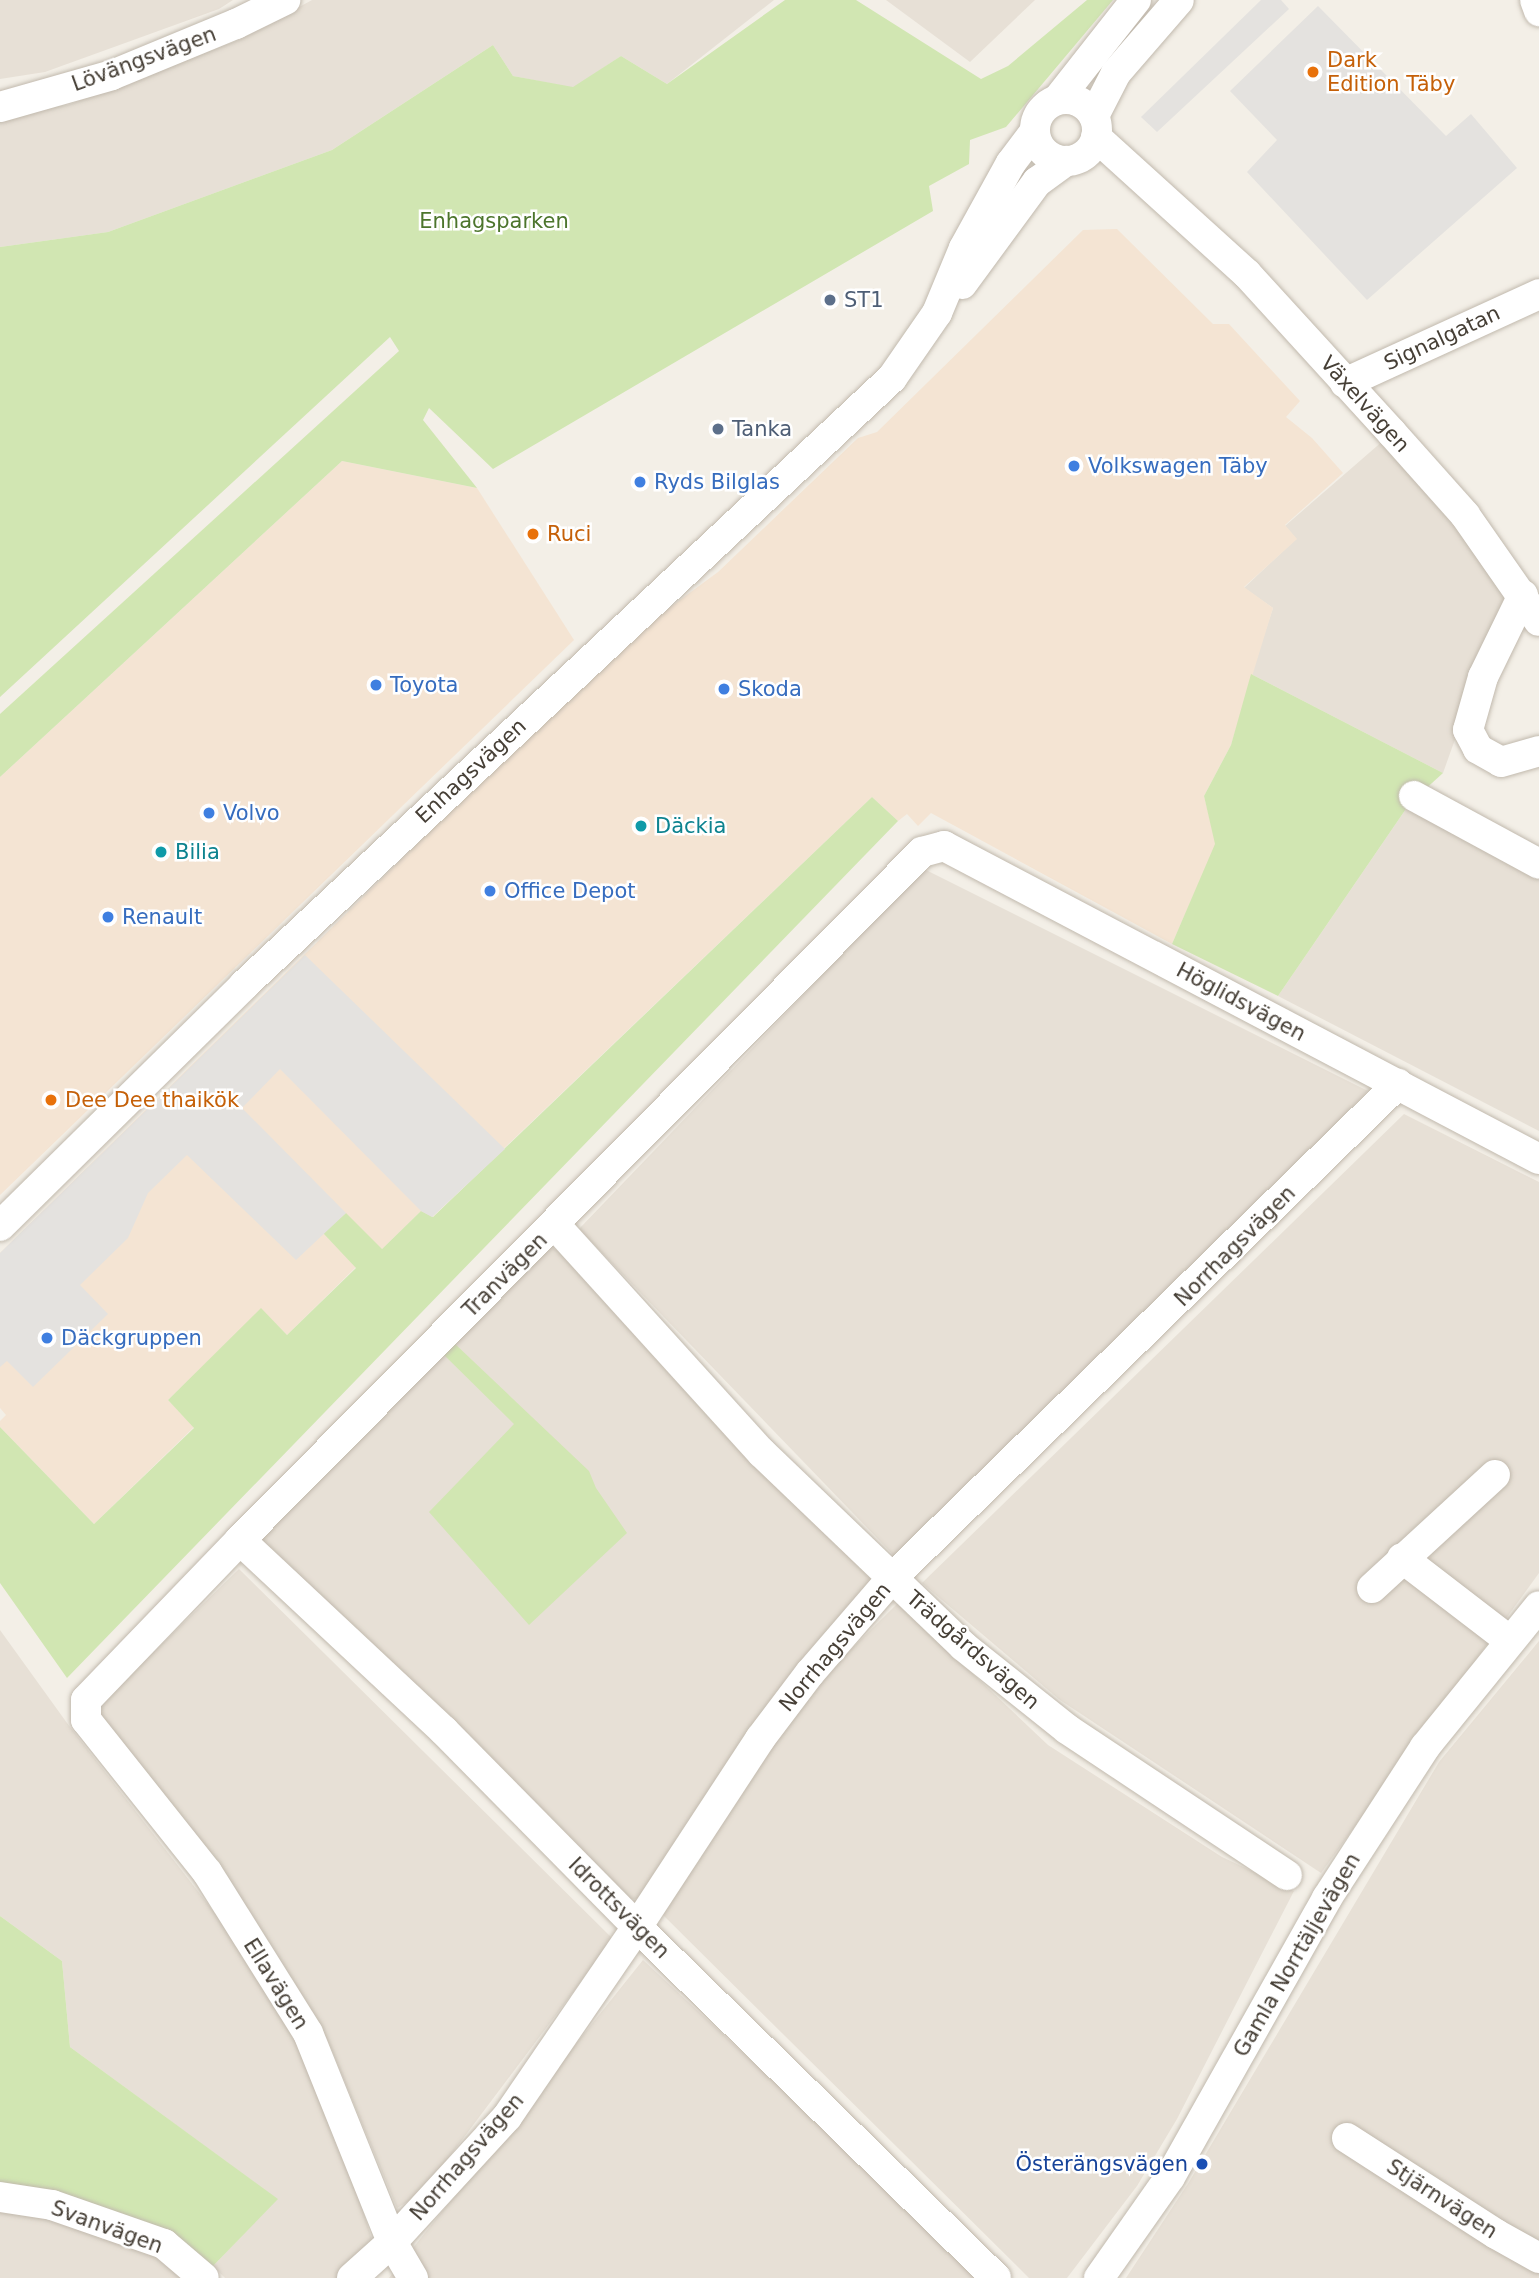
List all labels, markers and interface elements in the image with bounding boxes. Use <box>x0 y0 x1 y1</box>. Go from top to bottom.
street label: Lövängsvägen <box>68 21 220 97</box>
place label: Dark Edition Täby <box>1327 47 1455 97</box>
marker: Dark Edition Täby <box>1305 64 1321 80</box>
park label: Enhagsparken <box>419 208 569 234</box>
place label: ST1 <box>844 287 884 313</box>
marker: ST1 <box>822 292 838 308</box>
street label: Signalgatan <box>1380 300 1504 376</box>
street label: Växelvägen <box>1315 351 1415 457</box>
place label: Tanka <box>732 416 792 442</box>
marker: Tanka <box>710 421 726 437</box>
place label: Volkswagen Täby <box>1088 453 1268 479</box>
marker: Volkswagen Täby <box>1066 458 1082 474</box>
place label: Ryds Bilglas <box>654 469 780 495</box>
marker: Ryds Bilglas <box>632 474 648 490</box>
place label: Ruci <box>547 521 591 547</box>
marker: Ruci <box>525 526 541 542</box>
place label: Toyota <box>390 672 458 698</box>
place label: Skoda <box>738 676 802 702</box>
marker: Toyota <box>368 677 384 693</box>
marker: Skoda <box>716 681 732 697</box>
street label: Enhagsvägen <box>411 713 531 829</box>
place label: Volvo <box>223 800 280 826</box>
marker: Volvo <box>201 805 217 821</box>
place label: Däckia <box>655 813 726 839</box>
marker: Däckia <box>633 818 649 834</box>
place label: Bilia <box>175 839 220 865</box>
marker: Bilia <box>153 844 169 860</box>
place label: Office Depot <box>504 878 635 904</box>
marker: Office Depot <box>482 883 498 899</box>
place label: Renault <box>122 904 202 930</box>
marker: Renault <box>100 909 116 925</box>
street label: Höglidsvägen <box>1172 957 1310 1047</box>
place label: Dee Dee thaikök <box>65 1087 239 1113</box>
marker: Dee Dee thaikök <box>43 1092 59 1108</box>
street label: Norrhagsvägen <box>1169 1180 1301 1312</box>
street label: Tranvägen <box>457 1227 553 1323</box>
place label: Däckgruppen <box>61 1325 202 1351</box>
marker: Däckgruppen <box>39 1330 55 1346</box>
street label: Norrhagsvägen <box>774 1577 896 1717</box>
street label: Trädgårdsvägen <box>901 1585 1045 1715</box>
street label: Gamla Norrtäljevägen <box>1228 1849 1366 2061</box>
street label: Idrottsvägen <box>563 1852 675 1964</box>
street label: Ellavägen <box>238 1934 314 2034</box>
street label: Norrhagsvägen <box>405 2088 529 2226</box>
place label: Österängsvägen <box>1015 2151 1188 2177</box>
street label: Stjärnvägen <box>1382 2154 1502 2244</box>
marker: Österängsvägen <box>1194 2156 1210 2172</box>
street label: Svanvägen <box>48 2195 166 2259</box>

